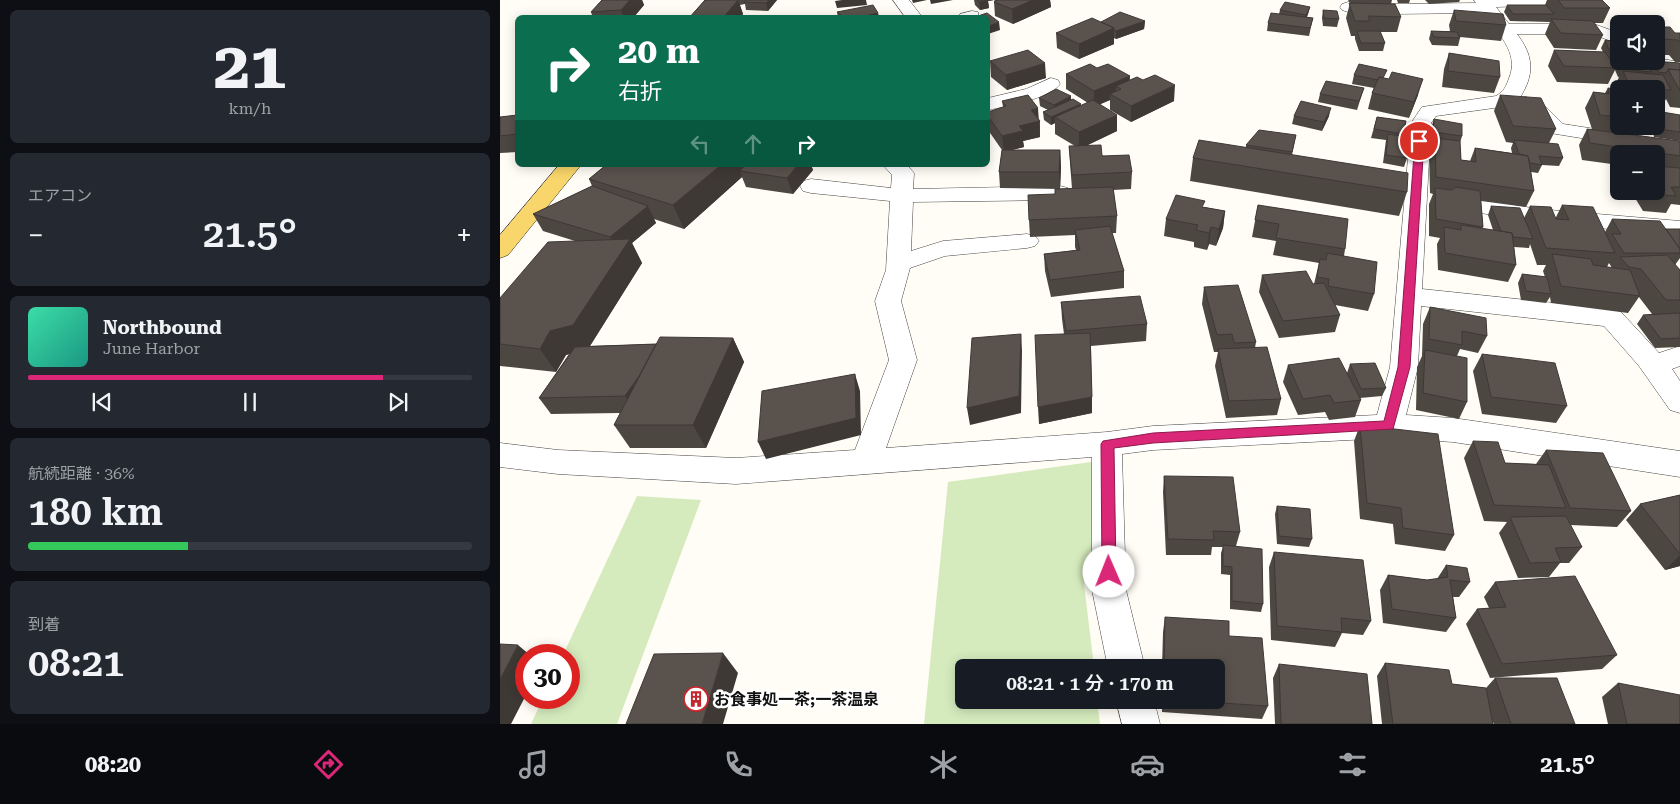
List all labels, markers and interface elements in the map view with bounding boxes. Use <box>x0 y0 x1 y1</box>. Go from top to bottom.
map controls <box>1610 15 1665 200</box>
button: sound <box>1610 15 1665 70</box>
text: 21 <box>214 28 286 104</box>
text: 20 m <box>618 31 700 72</box>
icon: right <box>535 35 600 100</box>
text: 右折 <box>618 79 662 104</box>
button: + <box>1610 80 1665 135</box>
text: km/h <box>229 99 271 118</box>
pin <box>1398 120 1440 162</box>
icon: arrive <box>1405 127 1433 155</box>
icon: left <box>686 130 714 158</box>
icon: ahead <box>739 130 767 158</box>
icon: right <box>792 130 820 158</box>
button: − <box>1610 145 1665 200</box>
text: エアコン <box>28 186 92 205</box>
text: 21.5° <box>203 212 297 256</box>
text: − <box>28 219 44 252</box>
text: + <box>456 219 472 252</box>
text: Northbound <box>103 316 222 339</box>
text: June Harbor <box>103 339 200 358</box>
icon: previous <box>88 388 116 416</box>
icon: pause <box>236 388 264 416</box>
icon: next <box>384 388 412 416</box>
text: 航続距離 · 36% <box>28 464 135 483</box>
text: 180 km <box>28 490 163 534</box>
position arrow <box>1082 545 1134 597</box>
text: 到着 <box>28 615 60 634</box>
text: 08:21 <box>28 641 124 685</box>
speed limit sign: 30 <box>515 644 580 709</box>
text: 08:21 · 1 分 · 170 m <box>1006 672 1174 695</box>
building icon: お食事処一茶;一茶温泉 <box>683 686 709 712</box>
place label: お食事処一茶;一茶温泉 <box>714 690 879 709</box>
icon: directions <box>311 747 346 782</box>
icon: music <box>516 747 551 782</box>
icon: phone <box>721 747 756 782</box>
icon: climate <box>926 747 961 782</box>
icon: car <box>1130 747 1165 782</box>
icon: filters <box>1335 747 1370 782</box>
text: 08:20 <box>85 752 141 777</box>
text: 21.5° <box>1540 752 1595 777</box>

